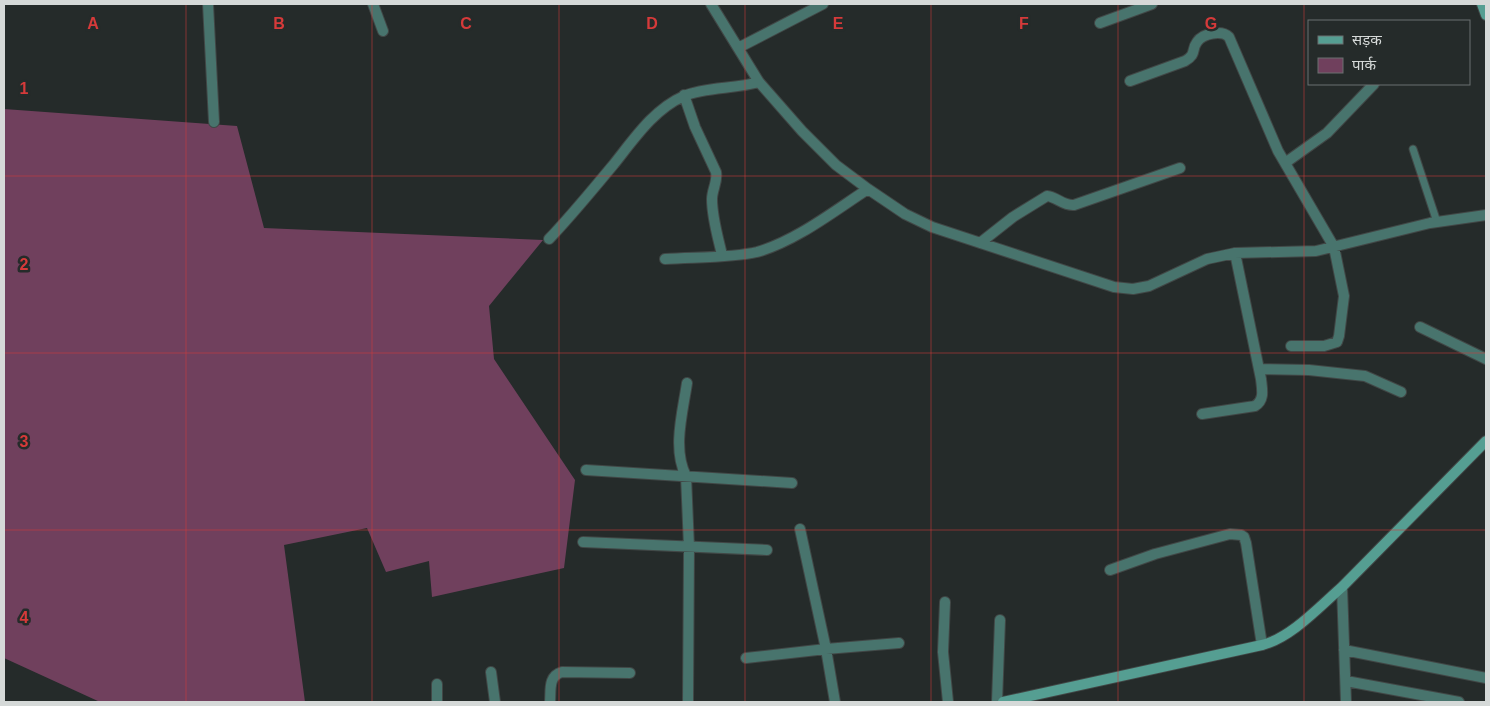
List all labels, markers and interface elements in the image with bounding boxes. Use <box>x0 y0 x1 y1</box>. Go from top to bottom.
text: A <box>87 15 99 32</box>
text: B <box>273 15 285 32</box>
text: C <box>460 15 472 32</box>
text: D <box>646 15 658 32</box>
text: E <box>833 15 844 32</box>
text: F <box>1019 15 1029 32</box>
text: G <box>1205 15 1217 32</box>
legend <box>1308 20 1470 85</box>
text: सड़क <box>1352 31 1382 48</box>
text: पार्क <box>1352 56 1376 73</box>
text: 1 <box>20 80 29 97</box>
text: 2 <box>20 256 29 273</box>
text: 3 <box>20 433 29 450</box>
text: 4 <box>20 609 29 626</box>

